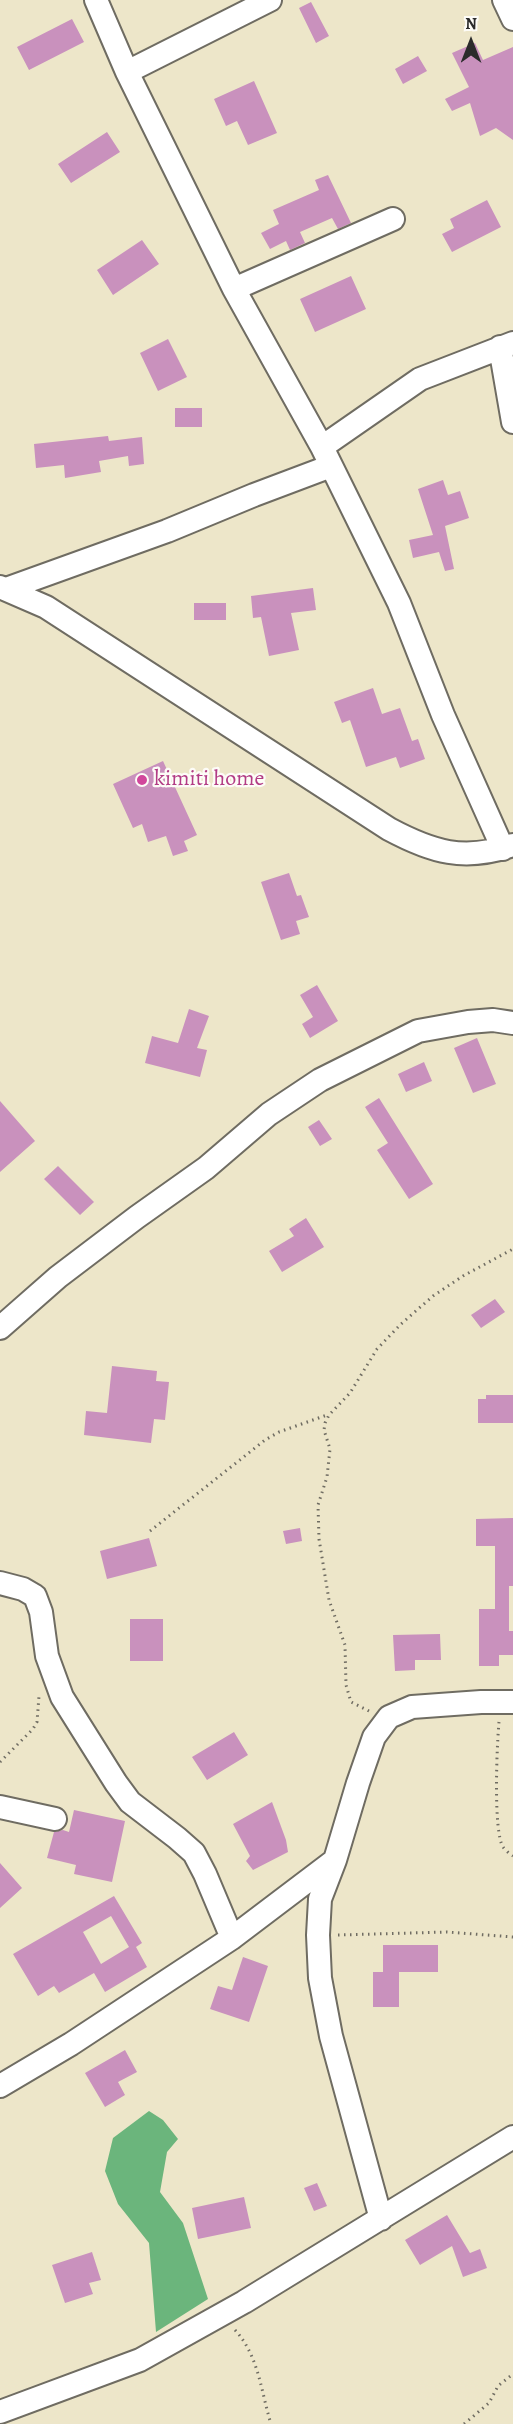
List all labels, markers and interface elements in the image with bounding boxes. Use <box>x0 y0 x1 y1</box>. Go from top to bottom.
north arrow <box>441 12 501 72</box>
text: N <box>465 13 477 35</box>
place label: kimiti home <box>154 767 264 793</box>
marker: kimiti home <box>135 773 149 787</box>

